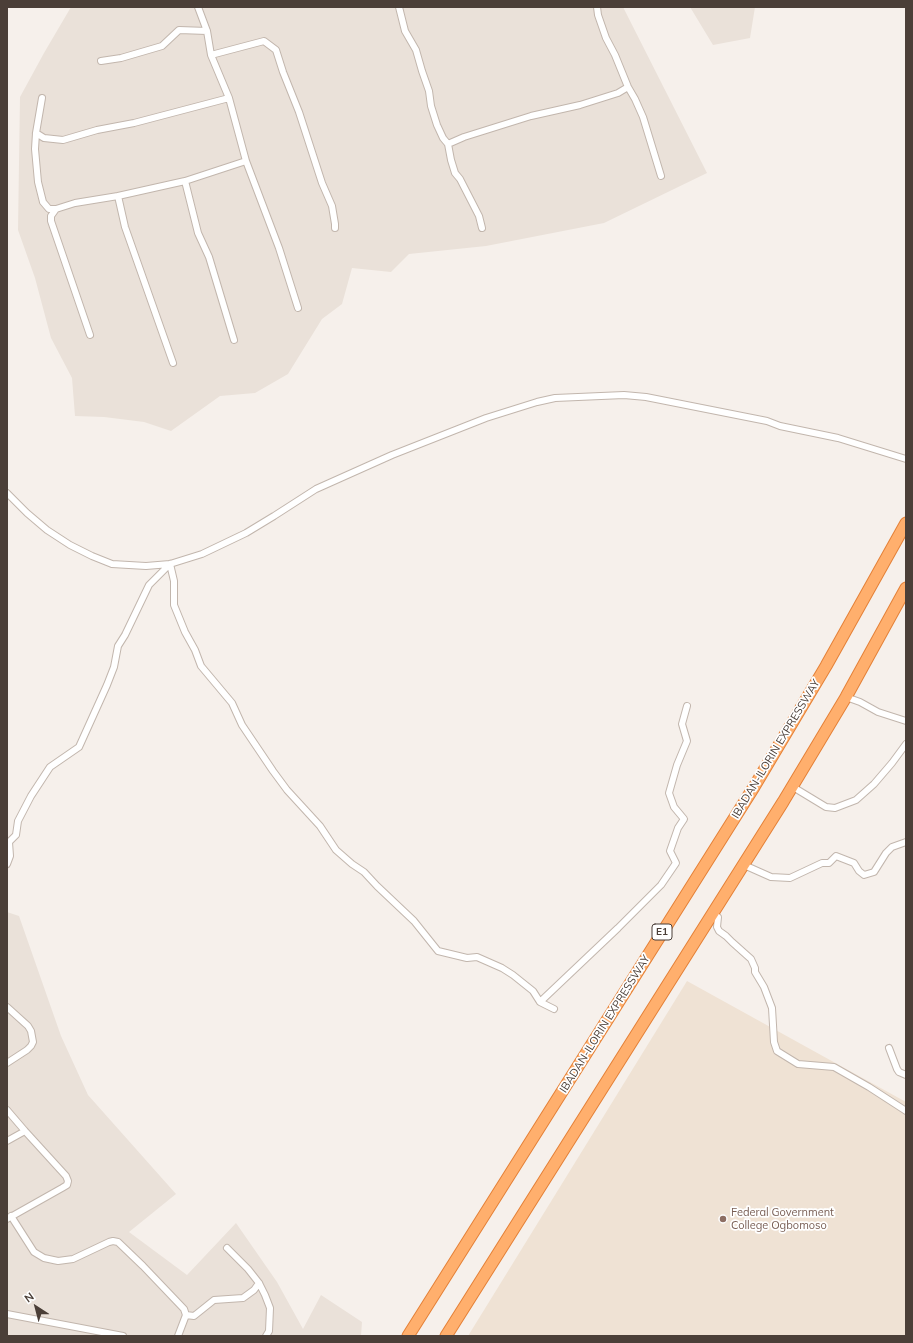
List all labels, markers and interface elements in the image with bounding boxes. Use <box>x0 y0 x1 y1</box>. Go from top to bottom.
street label: IBADAN-ILORIN EXPRESSWAY <box>729 677 823 821</box>
road number: E1 <box>652 924 672 940</box>
street label: IBADAN-ILORIN EXPRESSWAY <box>557 953 653 1095</box>
place label: Federal Government College Ogbomoso <box>731 1206 834 1232</box>
marker: Federal Government College Ogbomoso <box>718 1214 728 1224</box>
north arrow <box>16 1287 56 1327</box>
text: N <box>21 1289 36 1305</box>

